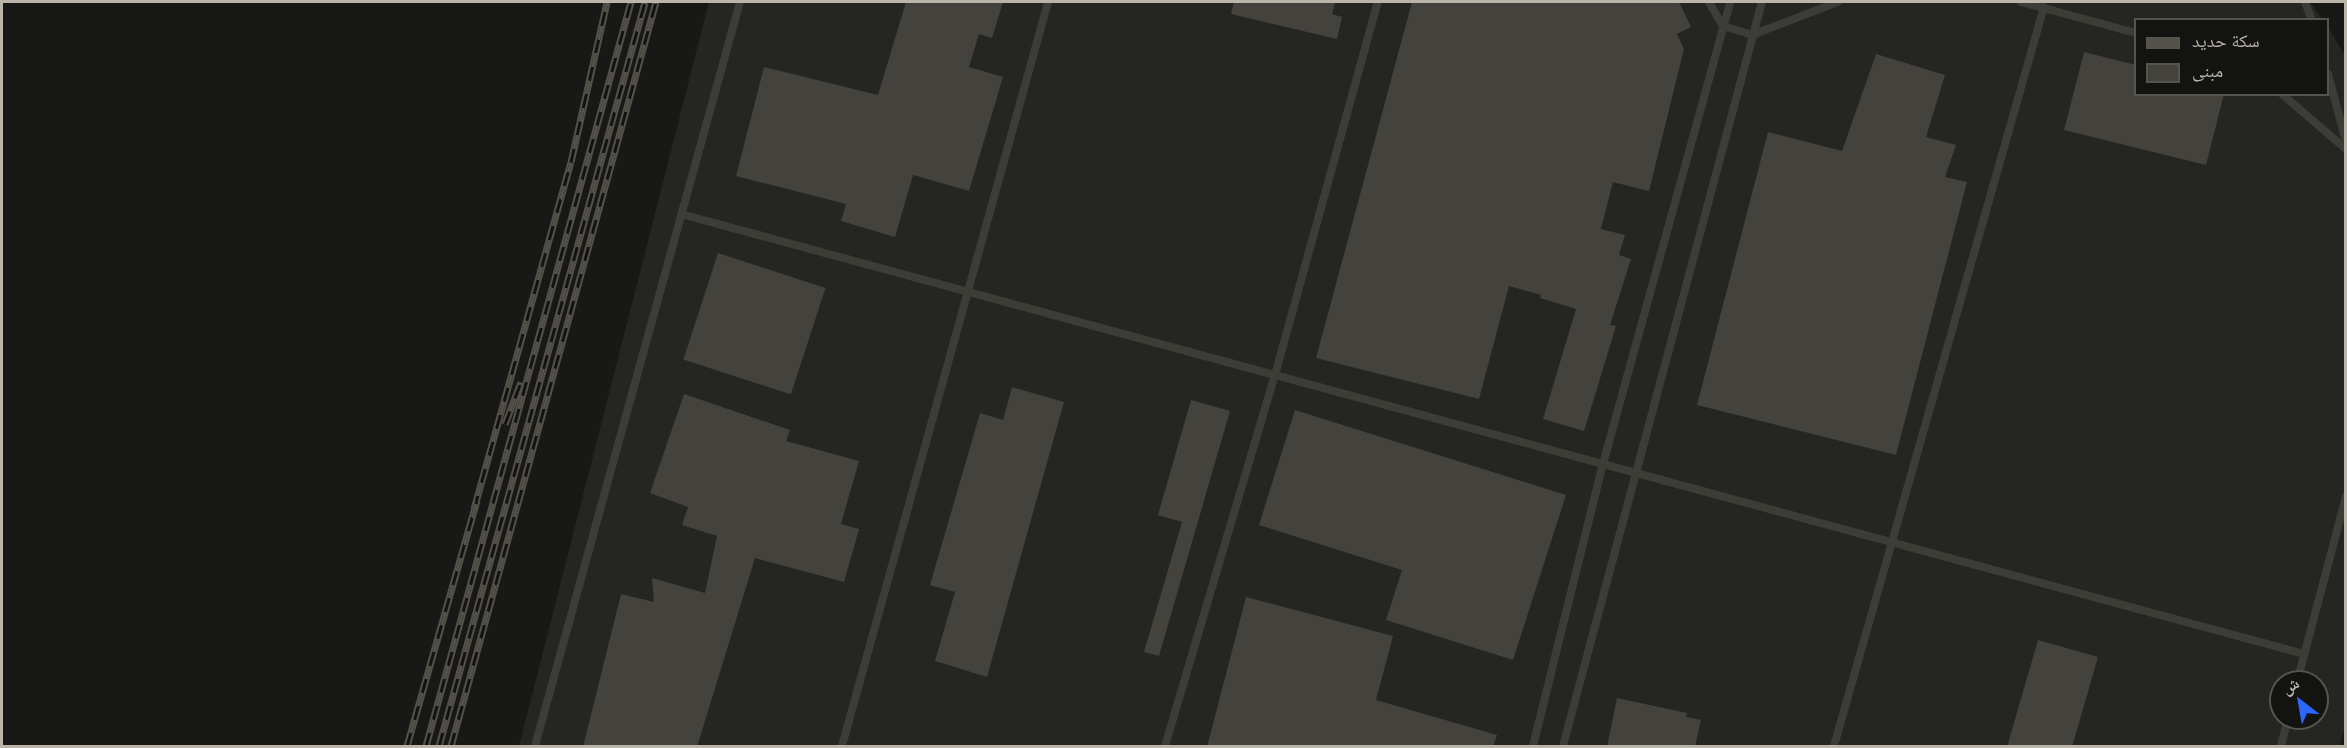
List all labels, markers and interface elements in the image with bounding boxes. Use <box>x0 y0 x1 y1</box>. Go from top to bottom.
legend <box>2134 18 2329 96</box>
text: سكة حديد <box>2192 30 2260 52</box>
text: مبنى <box>2192 60 2223 82</box>
north arrow <box>2269 670 2329 730</box>
text: ش <box>2278 673 2303 698</box>

